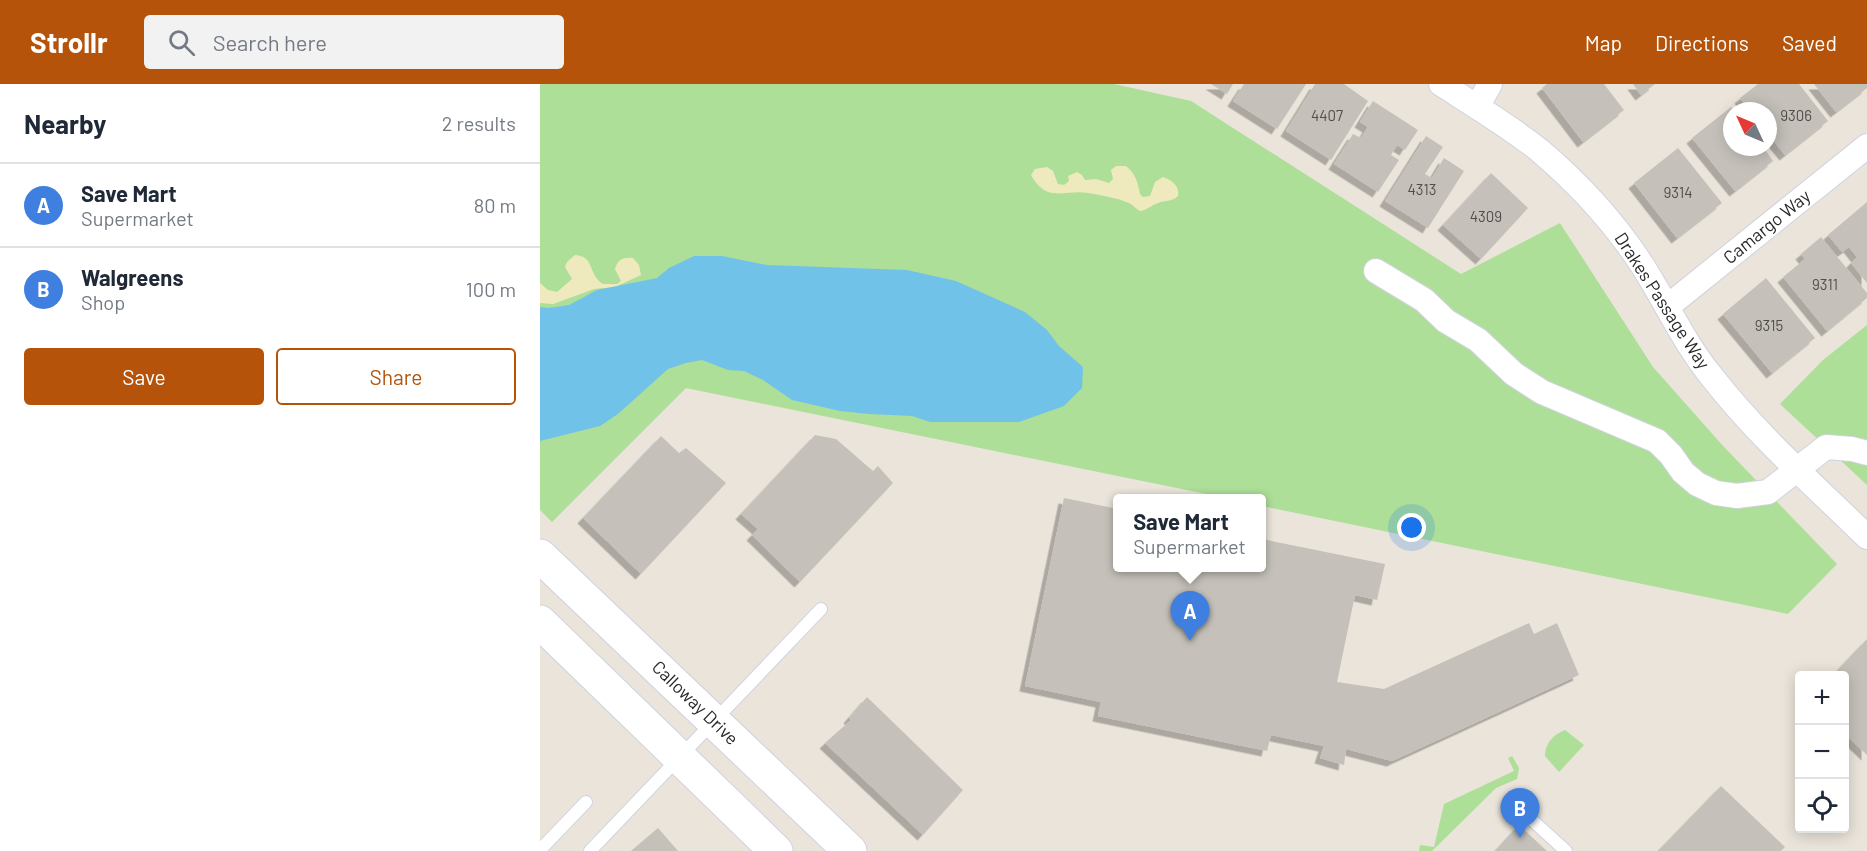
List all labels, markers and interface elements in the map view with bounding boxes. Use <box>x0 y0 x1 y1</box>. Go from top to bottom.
search box <box>144 15 564 69</box>
text: Strollr <box>30 25 108 59</box>
icon: search <box>165 26 198 59</box>
text: Search here <box>213 29 327 55</box>
text: Map <box>1585 30 1622 55</box>
text: Directions <box>1655 30 1749 55</box>
text: Saved <box>1782 30 1837 55</box>
north arrow <box>1723 102 1777 156</box>
house number: 4407 <box>1311 106 1343 124</box>
house number: 9306 <box>1780 106 1812 124</box>
text: Nearby <box>24 108 106 139</box>
text: 2 results <box>442 111 516 135</box>
text: Save Mart <box>81 180 177 206</box>
house number: 4313 <box>1408 180 1436 198</box>
house number: 9314 <box>1664 183 1692 201</box>
street label: Camargo Way <box>1718 184 1814 268</box>
text: A <box>37 193 50 217</box>
text: 80 m <box>474 193 516 217</box>
text: Supermarket <box>81 206 194 230</box>
house number: 4309 <box>1470 207 1502 225</box>
street label: Drakes Passage Way <box>1610 228 1715 373</box>
text: Walgreens <box>81 264 183 290</box>
house number: 9311 <box>1812 275 1838 293</box>
text: B <box>37 277 50 301</box>
text: 100 m <box>466 277 516 301</box>
text: Shop <box>81 290 125 314</box>
house number: 9315 <box>1755 316 1783 334</box>
button: Save <box>24 348 264 405</box>
button: Share <box>276 348 516 405</box>
popup <box>1113 494 1266 572</box>
text: Save Mart <box>1133 508 1229 534</box>
your location <box>1397 513 1426 542</box>
text: Supermarket <box>1133 534 1246 558</box>
pin: A <box>1170 592 1210 641</box>
street label: Calloway Drive <box>648 656 743 749</box>
map controls <box>1795 671 1849 833</box>
button: + <box>1795 671 1849 725</box>
button: − <box>1795 725 1849 779</box>
button: locate <box>1795 779 1849 833</box>
pin: B <box>1500 788 1540 838</box>

